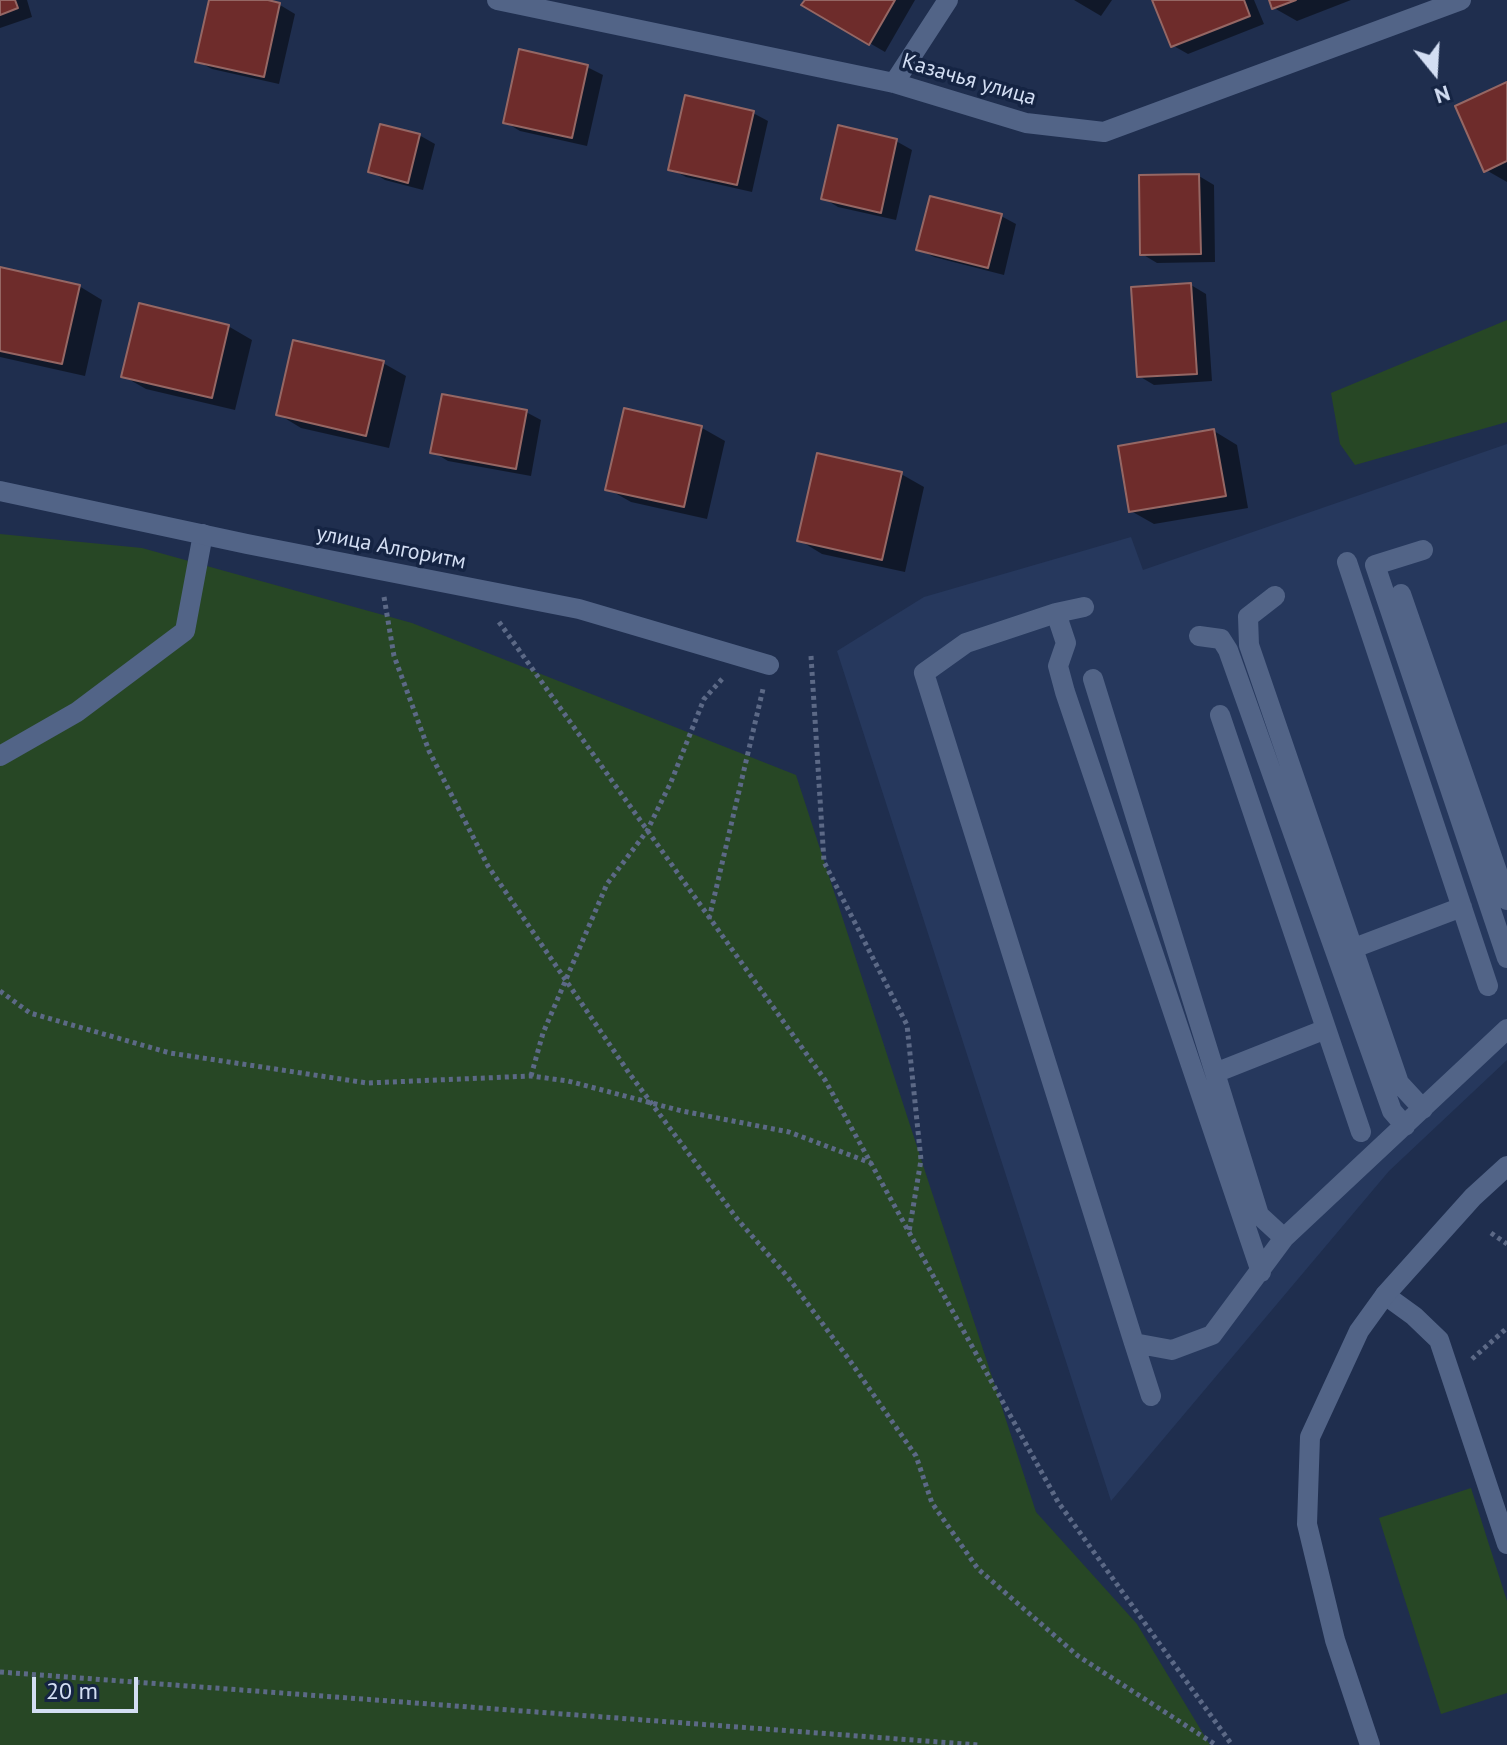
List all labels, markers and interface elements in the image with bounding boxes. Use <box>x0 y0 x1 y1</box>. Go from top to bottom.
north arrow <box>1395 32 1475 112</box>
street label: Казачья улица <box>899 48 1039 112</box>
text: N <box>1431 79 1454 110</box>
street label: улица Алгоритм <box>314 521 468 575</box>
scale bar <box>36 1661 142 1711</box>
text: 20 m <box>46 1675 98 1706</box>

